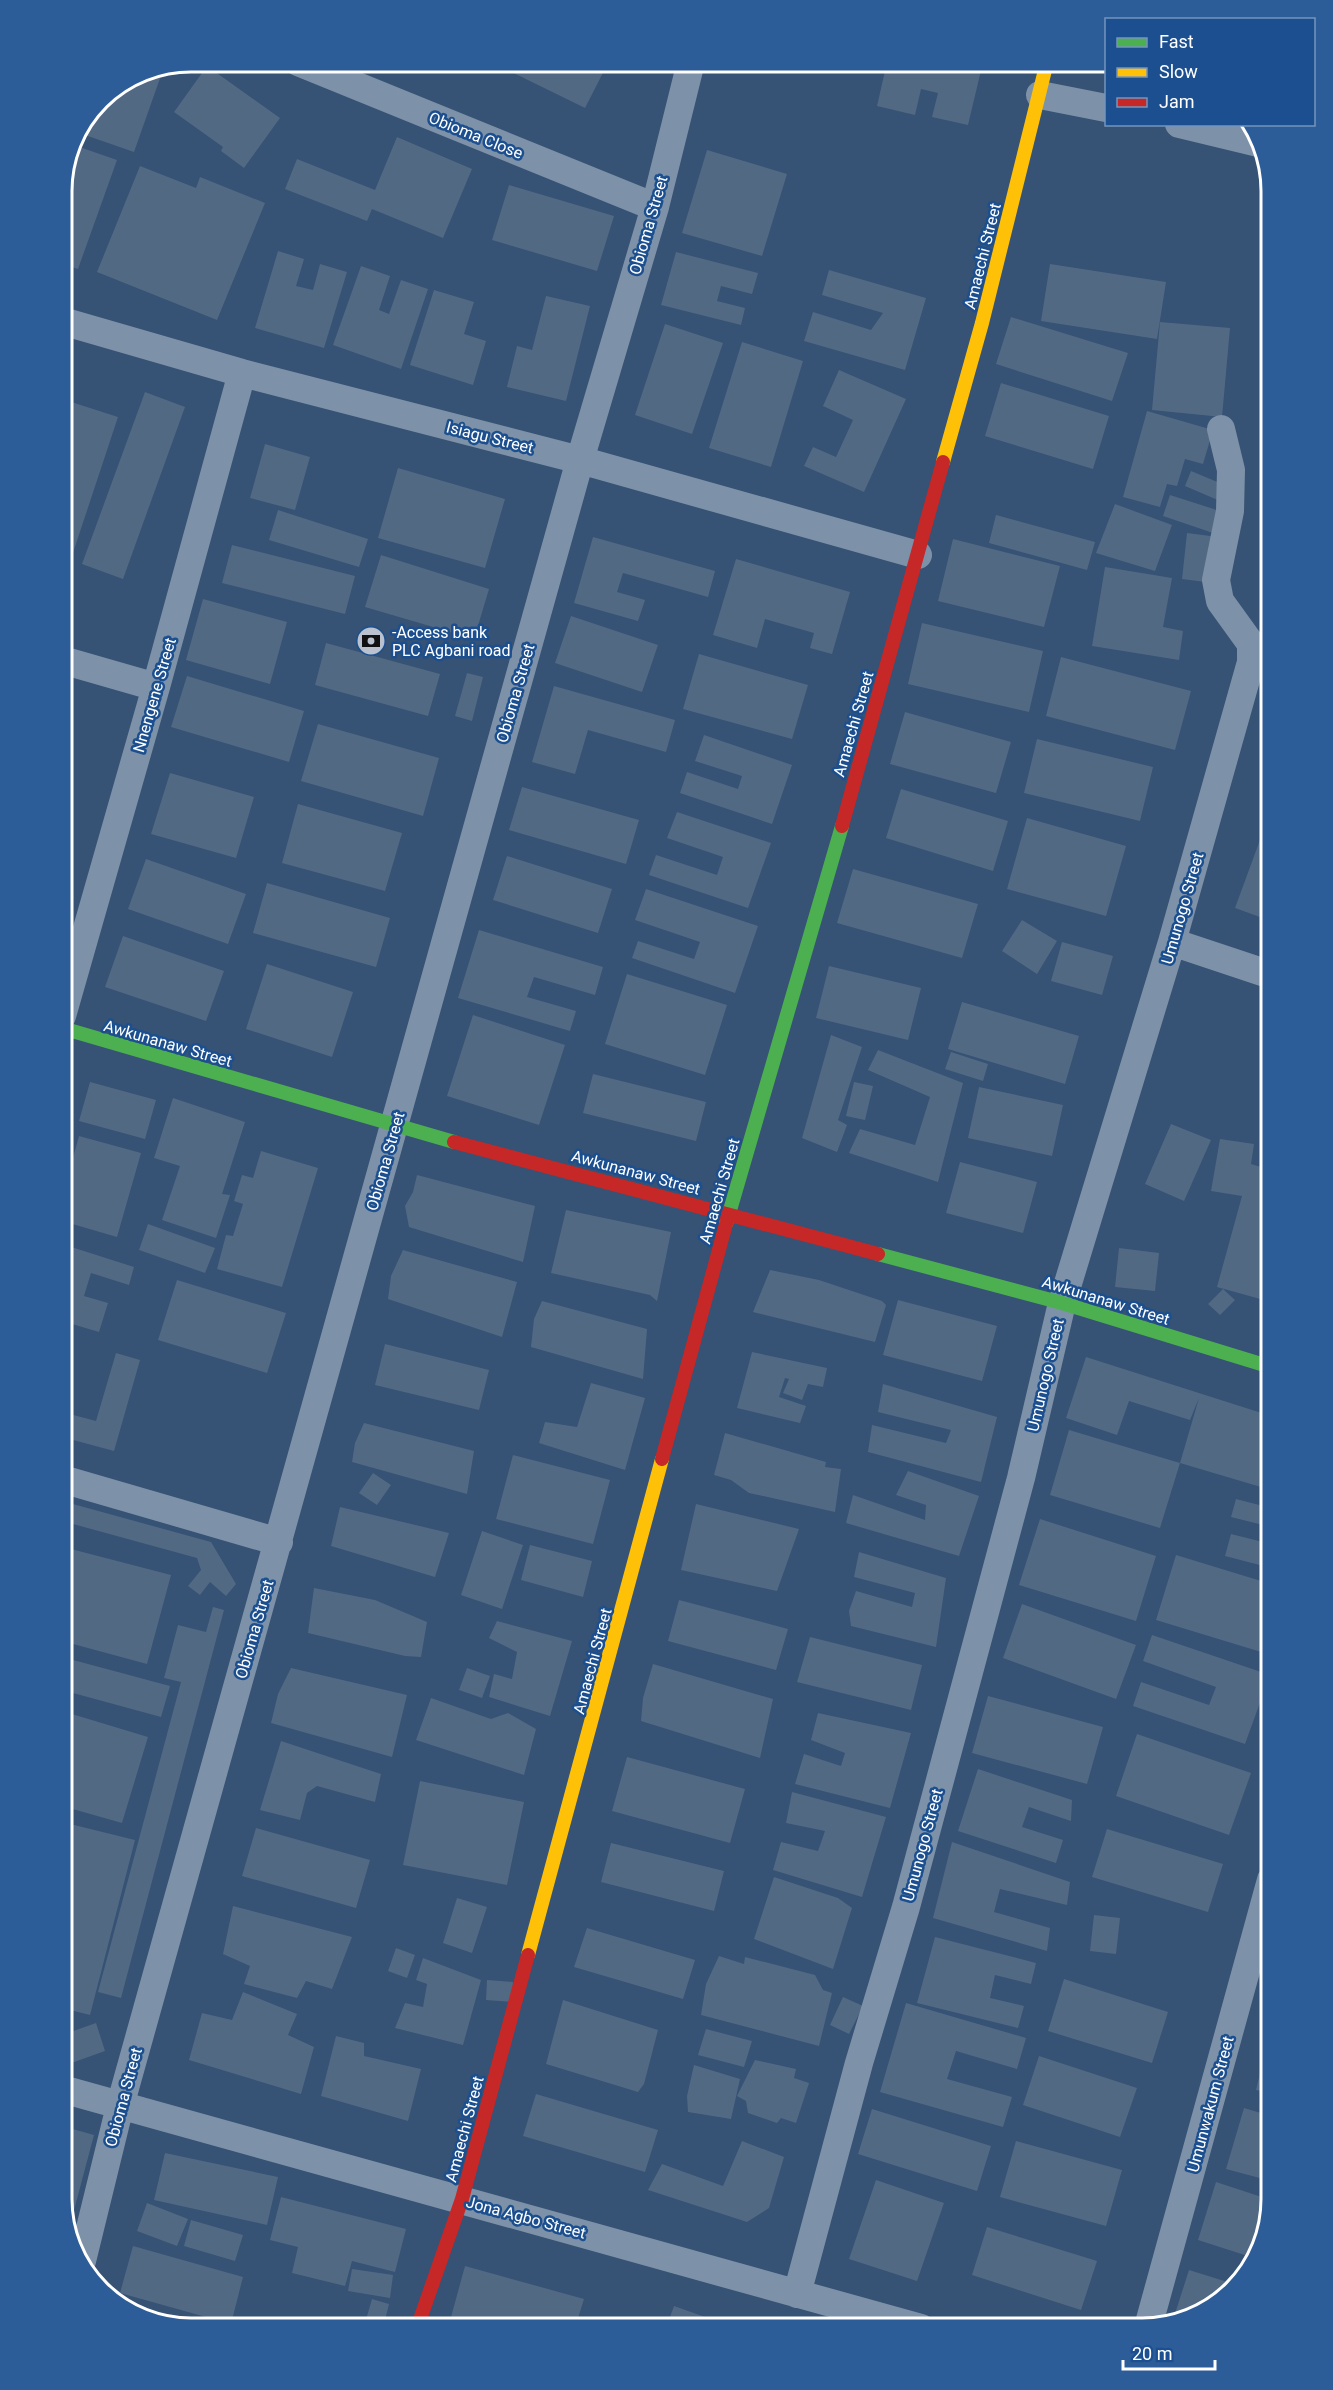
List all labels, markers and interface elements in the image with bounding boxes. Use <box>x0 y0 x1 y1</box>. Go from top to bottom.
legend <box>1105 18 1315 126</box>
text: Fast <box>1159 31 1194 52</box>
text: Slow <box>1159 61 1198 82</box>
text: Jam <box>1159 91 1195 112</box>
street label: Obioma Close <box>426 108 526 163</box>
street label: Obioma Street <box>625 174 672 277</box>
street label: Amaechi Street <box>960 201 1005 311</box>
street label: Isiagu Street <box>444 417 535 457</box>
place label: -Access bank PLC Agbani road <box>392 623 511 660</box>
bank icon: -Access bank PLC Agbani road <box>355 625 387 657</box>
street label: Nnengene Street <box>129 636 180 755</box>
street label: Obioma Street <box>492 642 539 745</box>
street label: Amaechi Street <box>829 669 878 779</box>
street label: Umunogo Street <box>1157 850 1208 966</box>
street label: Awkunanaw Street <box>102 1016 234 1071</box>
street label: Obioma Street <box>362 1110 409 1213</box>
street label: Amaechi Street <box>695 1136 744 1246</box>
street label: Awkunanaw Street <box>569 1146 702 1199</box>
street label: Awkunanaw Street <box>1040 1272 1172 1329</box>
street label: Umunogo Street <box>1023 1317 1068 1434</box>
street label: Obioma Street <box>231 1578 278 1681</box>
street label: Amaechi Street <box>569 1606 616 1716</box>
street label: Umunogo Street <box>898 1787 947 1903</box>
street label: Umunwakum Street <box>1183 2034 1238 2174</box>
street label: Obioma Street <box>101 2045 146 2149</box>
street label: Amaechi Street <box>441 2074 488 2184</box>
street label: Jona Agbo Street <box>464 2192 588 2243</box>
scale bar <box>1123 2333 1214 2371</box>
text: 20 m <box>1132 2343 1172 2364</box>

